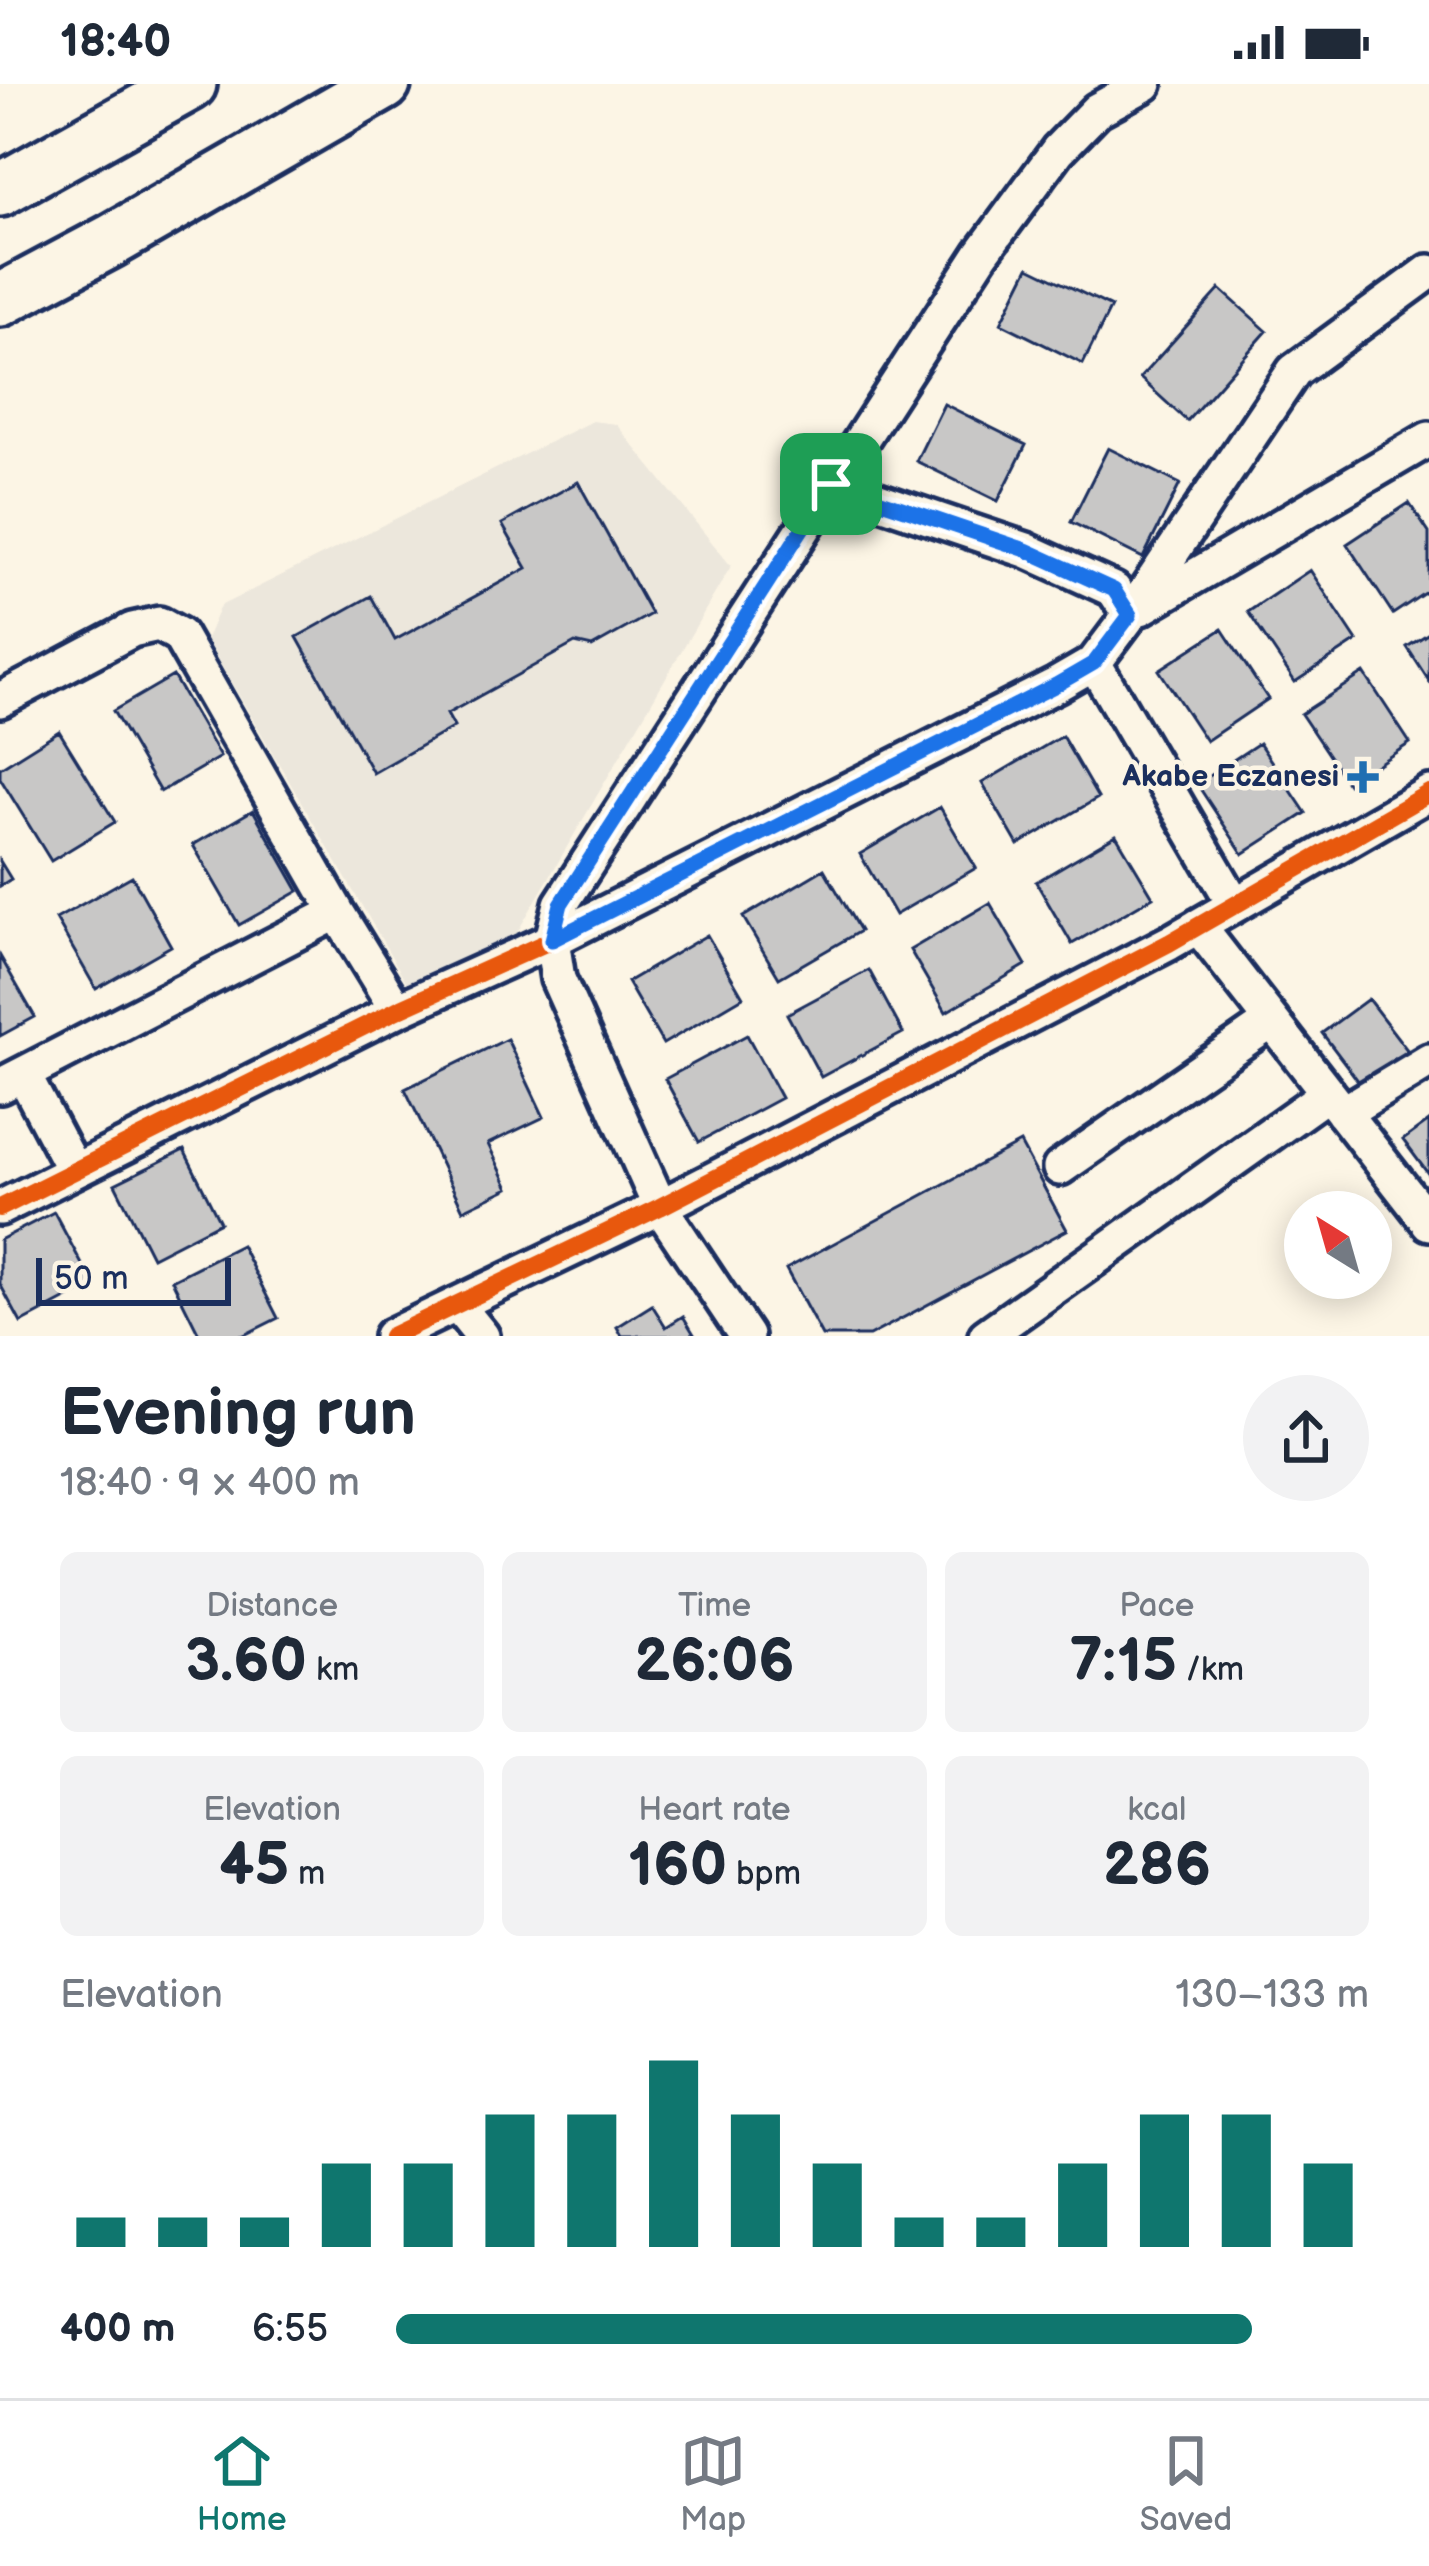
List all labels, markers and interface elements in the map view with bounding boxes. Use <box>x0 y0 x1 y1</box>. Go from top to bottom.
text: 18:40 <box>60 15 171 70</box>
pin <box>780 433 882 535</box>
icon: arrive <box>798 451 864 517</box>
place label: Akabe Eczanesi <box>1122 759 1339 795</box>
marker: Akabe Eczanesi <box>1350 764 1376 790</box>
north arrow <box>1284 1191 1392 1299</box>
map controls <box>1284 1191 1392 1299</box>
scale bar <box>36 1252 231 1305</box>
text: 50 m <box>54 1259 129 1299</box>
text: Evening run <box>60 1375 416 1454</box>
button: share <box>1243 1375 1369 1501</box>
text: 18:40 · 9 × 400 m <box>60 1460 360 1507</box>
text: Distance <box>206 1586 338 1626</box>
text: Time <box>678 1586 751 1626</box>
text: Pace <box>1119 1586 1194 1626</box>
text: 3.60 <box>185 1626 307 1698</box>
text: 26:06 <box>634 1626 795 1698</box>
text: 7:15 <box>1069 1626 1177 1698</box>
text: km <box>307 1650 359 1690</box>
text: /km <box>1177 1650 1244 1690</box>
text: Elevation <box>203 1790 341 1830</box>
text: Heart rate <box>638 1790 791 1830</box>
text: kcal <box>1127 1790 1186 1830</box>
text: 45 <box>219 1830 289 1902</box>
text: 160 <box>628 1830 727 1902</box>
text: 286 <box>1103 1830 1211 1902</box>
text: m <box>289 1854 325 1894</box>
text: bpm <box>727 1854 801 1894</box>
text: Elevation <box>60 1972 223 2019</box>
text: 130–133 m <box>1175 1972 1369 2019</box>
text: 400 m <box>60 2306 175 2353</box>
text: 6:55 <box>252 2306 328 2353</box>
tab: Home <box>197 2428 286 2540</box>
tab: Map <box>680 2428 746 2540</box>
tab: Saved <box>1140 2428 1232 2540</box>

